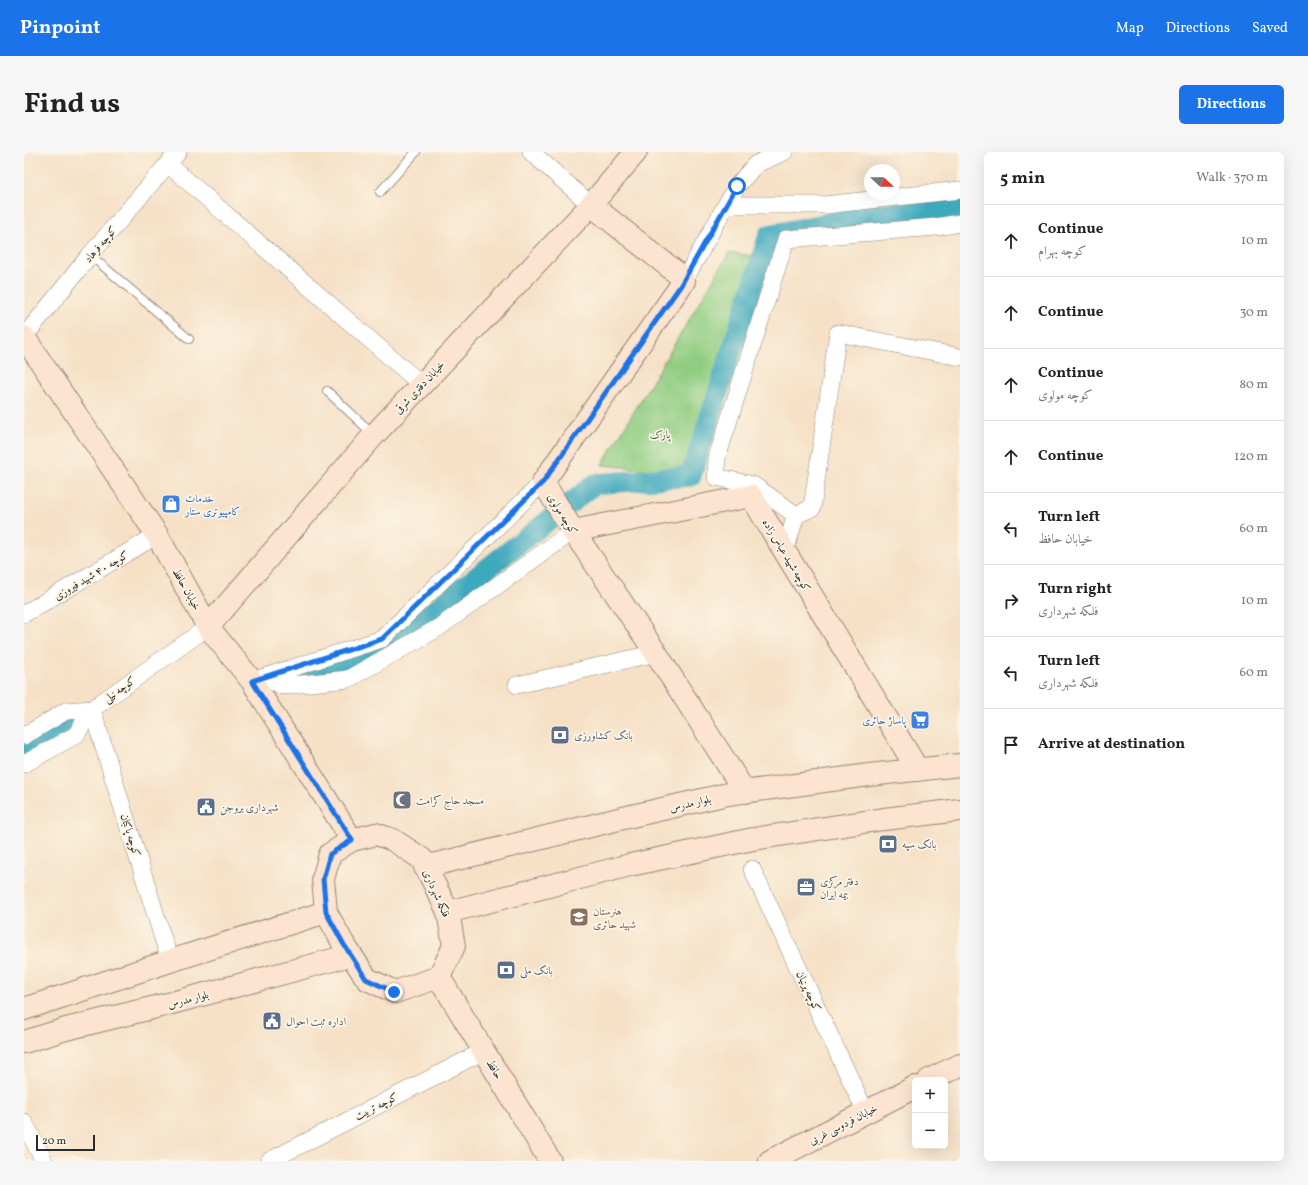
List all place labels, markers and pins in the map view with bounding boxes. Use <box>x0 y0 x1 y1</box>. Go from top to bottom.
place label: خدمات کامپیوتری ستار <box>184 492 240 520</box>
shop icon: خدمات کامپیوتری ستار <box>160 493 182 515</box>
supermarket icon: پاساژ حائری <box>909 709 931 731</box>
place label: پاساژ حائری <box>862 714 907 729</box>
bank icon: بانک کشاورزی <box>549 724 571 746</box>
place label: بانک کشاورزی <box>574 729 633 744</box>
mosque icon: مسجد حاج کرامت <box>391 789 413 811</box>
place label: مسجد حاج کرامت <box>416 794 484 811</box>
public building icon: شهرداری بروجن <box>195 796 217 818</box>
place label: شهرداری بروجن <box>220 801 279 816</box>
bank icon: بانک سپه <box>877 833 899 855</box>
place label: بانک سپه <box>902 838 936 853</box>
place label: دفتر مرکزی بیمه ایران <box>820 875 859 903</box>
office icon: دفتر مرکزی بیمه ایران <box>795 876 817 898</box>
place label: هنرستان شهید حائری <box>593 905 636 933</box>
school or university icon: هنرستان شهید حائری <box>568 906 590 928</box>
bank icon: بانک ملی <box>495 959 517 981</box>
place label: بانک ملی <box>520 964 553 979</box>
public building icon: اداره ثبت احوال <box>261 1010 283 1032</box>
place label: اداره ثبت احوال <box>286 1015 346 1030</box>

